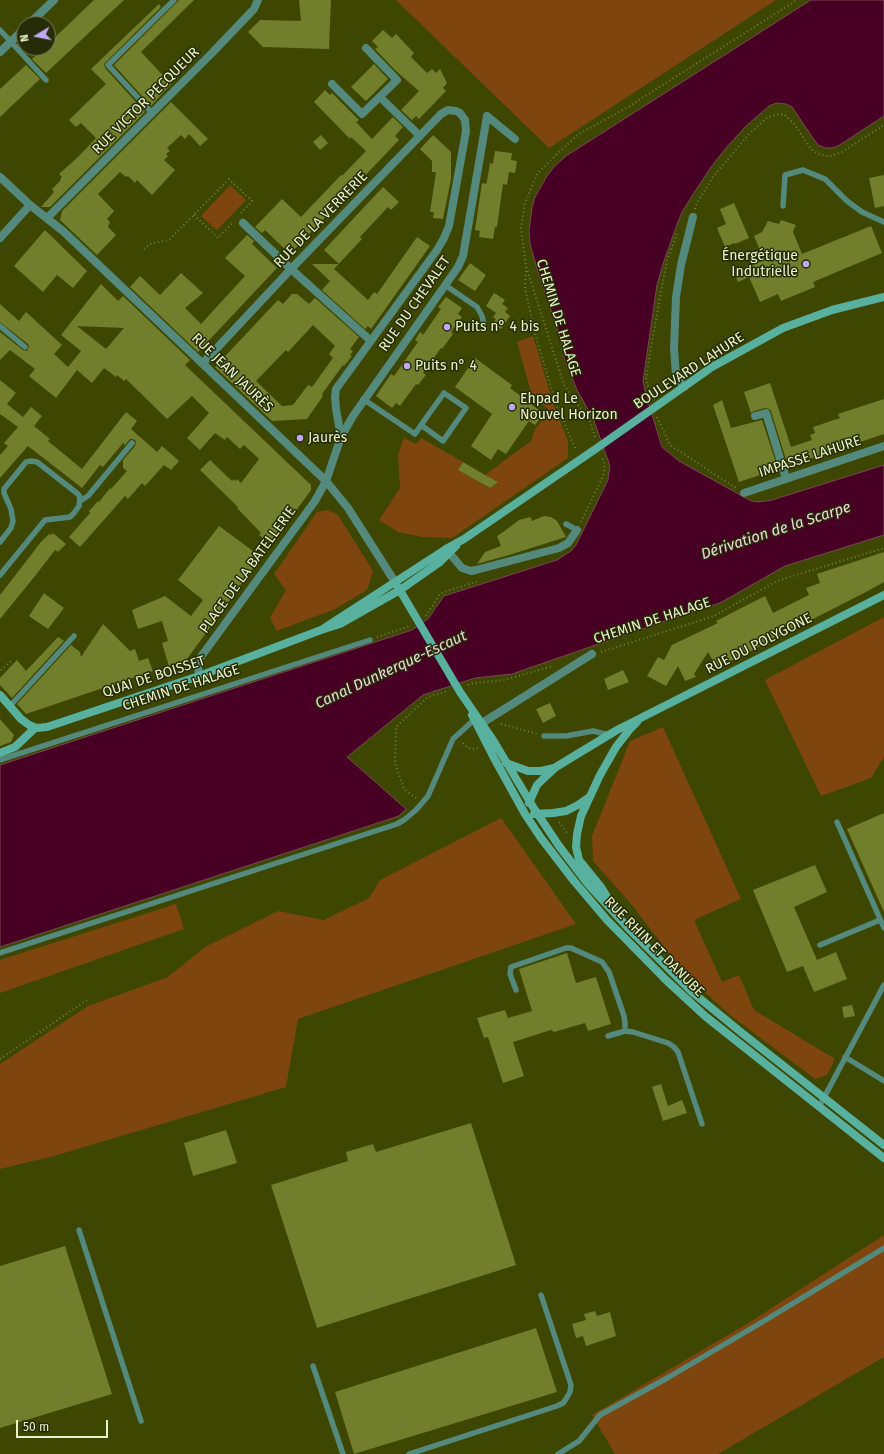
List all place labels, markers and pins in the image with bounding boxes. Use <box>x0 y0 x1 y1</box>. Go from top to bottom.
place label: Énergétique Indutrielle <box>722 248 798 280</box>
marker: Énergétique Indutrielle <box>801 259 811 269</box>
place label: Puits n° 4 bis <box>455 319 539 335</box>
marker: Puits n° 4 bis <box>442 322 452 332</box>
place label: Puits n° 4 <box>415 358 477 374</box>
marker: Puits n° 4 <box>402 361 412 371</box>
place label: Ehpad Le Nouvel Horizon <box>520 391 618 424</box>
marker: Ehpad Le Nouvel Horizon <box>507 402 517 412</box>
place label: Jaurès <box>308 430 347 446</box>
marker: Jaurès <box>295 433 305 443</box>

